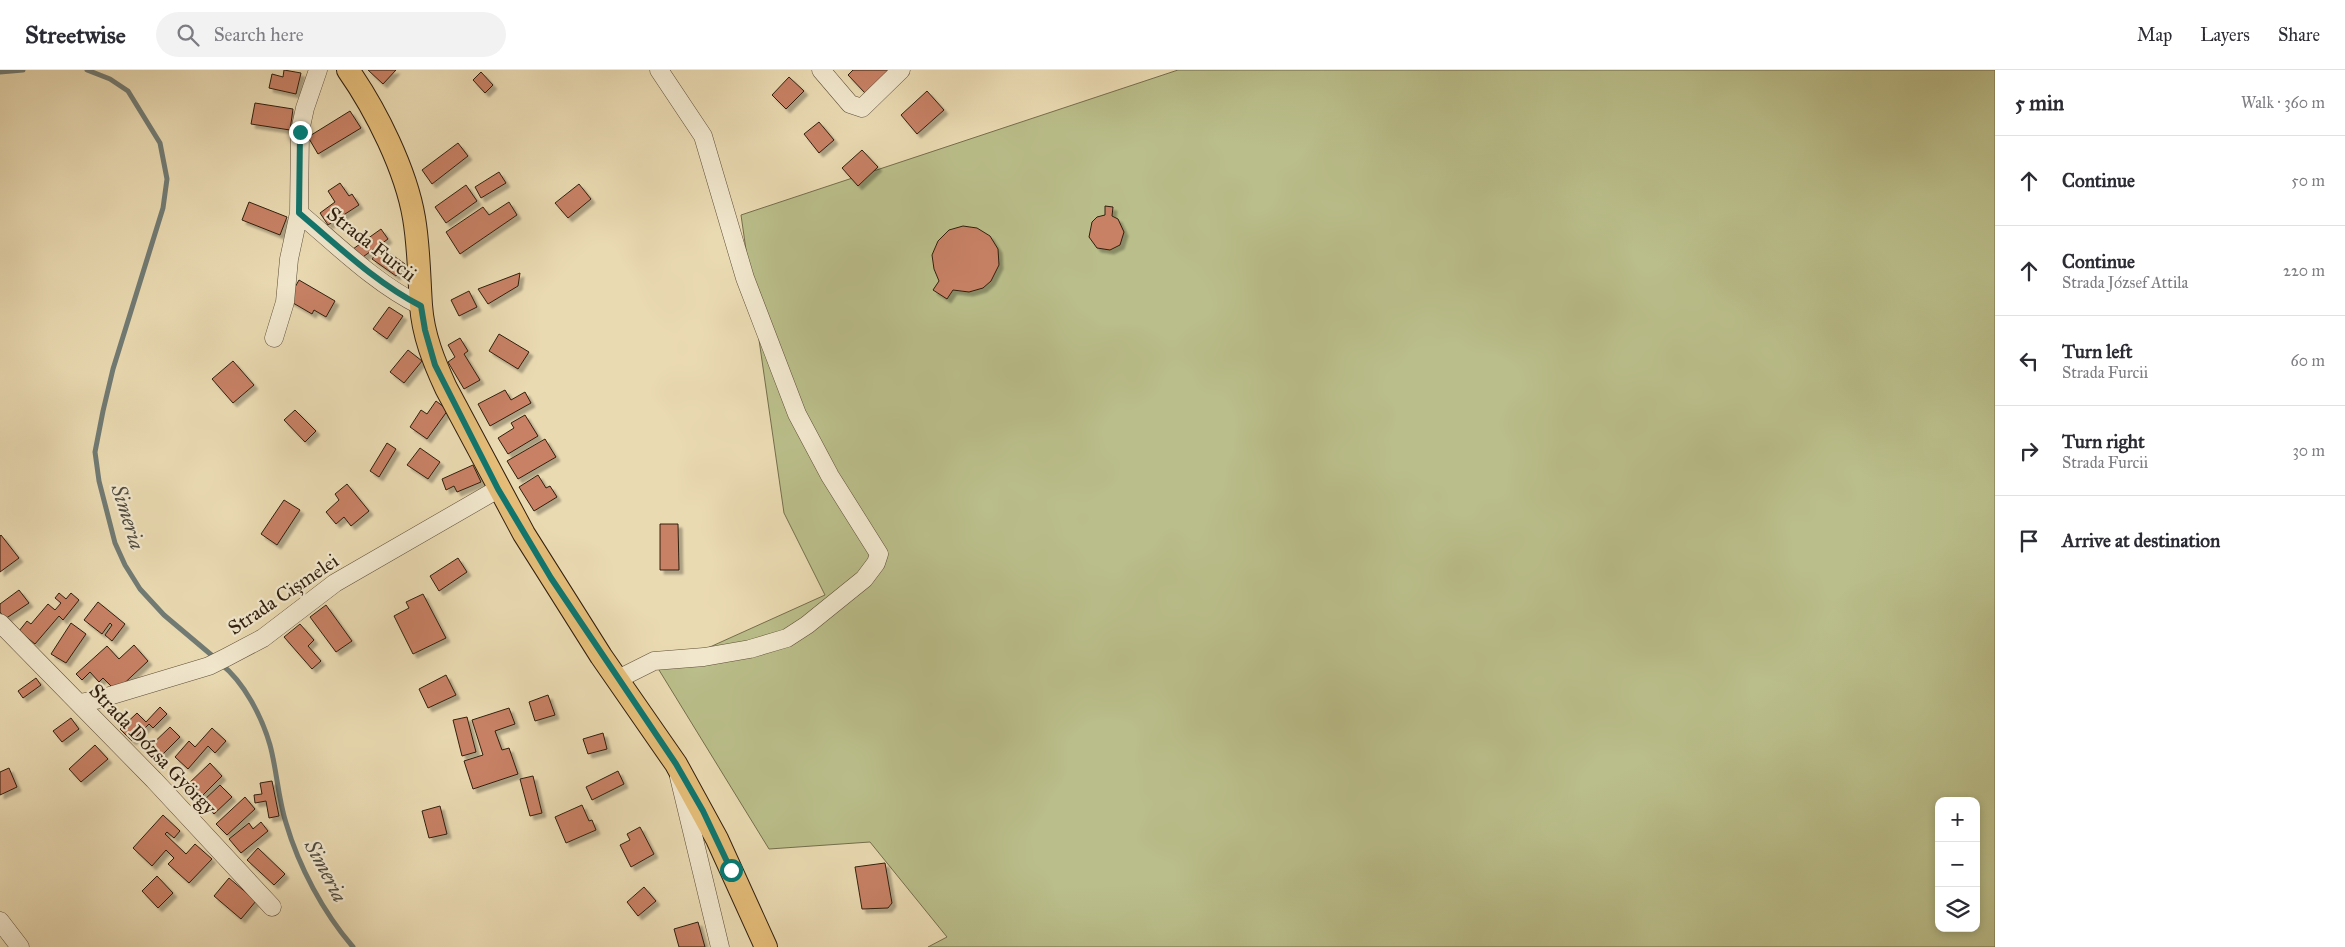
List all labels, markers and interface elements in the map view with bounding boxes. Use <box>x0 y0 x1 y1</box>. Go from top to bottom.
search box <box>156 12 506 57</box>
text: Streetwise <box>25 20 126 50</box>
icon: search <box>174 21 202 49</box>
text: Search here <box>214 23 304 46</box>
text: Map <box>2137 24 2172 46</box>
text: Layers <box>2200 24 2250 46</box>
text: Share <box>2278 24 2320 46</box>
text: 5 min <box>2015 90 2064 116</box>
text: Walk · 360 m <box>2241 93 2325 112</box>
route end <box>289 121 312 144</box>
icon: ahead <box>2015 167 2043 195</box>
text: Continue <box>2062 169 2135 192</box>
text: 50 m <box>2291 171 2325 190</box>
street label: Strada Furcii <box>322 201 422 287</box>
text: Continue <box>2062 250 2135 273</box>
icon: ahead <box>2015 257 2043 285</box>
text: 220 m <box>2283 261 2325 280</box>
text: Strada József Attila <box>2062 273 2188 292</box>
text: Turn left <box>2062 340 2132 363</box>
icon: left <box>2015 347 2043 375</box>
text: 60 m <box>2291 351 2325 370</box>
text: Strada Furcii <box>2062 363 2148 382</box>
text: Turn right <box>2062 430 2145 453</box>
icon: right <box>2015 437 2043 465</box>
text: 30 m <box>2292 441 2325 460</box>
text: Strada Furcii <box>2062 453 2148 472</box>
water label: Simeria <box>105 480 151 553</box>
icon: arrive <box>2015 527 2043 555</box>
text: Arrive at destination <box>2062 529 2220 552</box>
street label: Strada Cișmelei <box>223 548 343 640</box>
street label: Strada Dózsa György <box>84 678 222 821</box>
map controls <box>1935 797 1980 932</box>
button: + <box>1935 797 1980 842</box>
water label: Simeria <box>298 834 353 907</box>
button: − <box>1935 842 1980 887</box>
route start <box>720 859 743 882</box>
button: layers <box>1935 887 1980 932</box>

